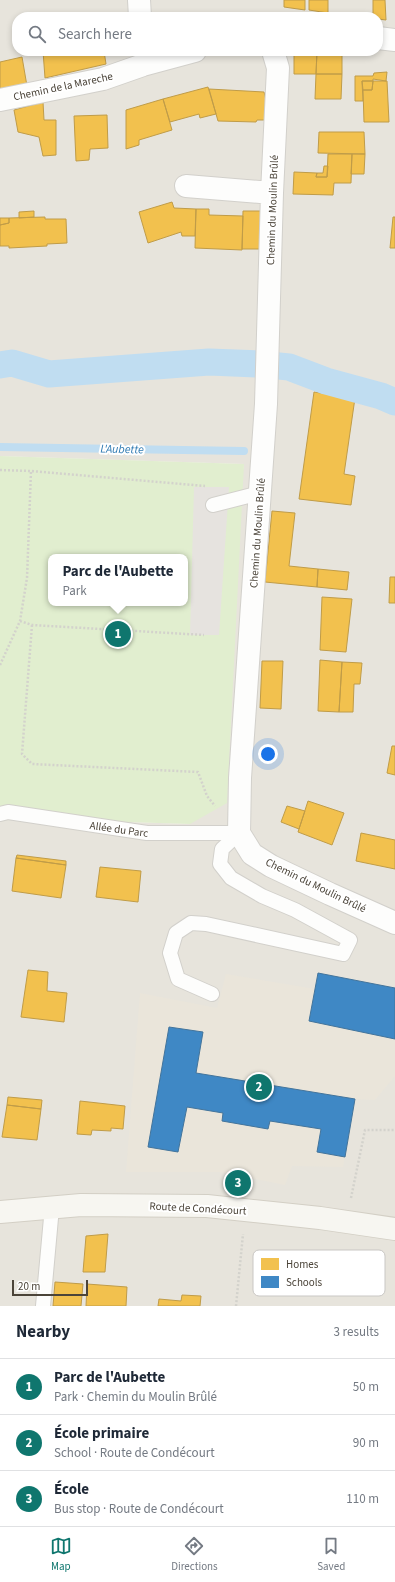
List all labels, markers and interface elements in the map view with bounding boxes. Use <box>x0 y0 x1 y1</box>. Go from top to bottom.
search box <box>12 12 383 56</box>
icon: search <box>26 23 48 45</box>
text: Search here <box>58 24 132 45</box>
street label: Chemin de la Mareche <box>12 69 115 104</box>
street label: Chemin du Moulin Brûlé <box>263 154 282 265</box>
water label: L'Aubette <box>100 441 144 458</box>
street label: Chemin du Moulin Brûlé <box>246 477 269 589</box>
popup <box>48 554 188 606</box>
text: Parc de l'Aubette <box>62 561 174 582</box>
text: Park <box>62 582 87 600</box>
pin: 1 <box>105 619 131 649</box>
your location <box>258 744 278 764</box>
street label: Allée du Parc <box>89 818 149 841</box>
street label: Chemin du Moulin Brûlé <box>263 855 369 917</box>
pin: 2 <box>246 1072 272 1102</box>
pin: 3 <box>225 1168 251 1198</box>
street label: Route de Condécourt <box>149 1198 247 1219</box>
legend <box>253 1250 385 1296</box>
text: Homes <box>286 1257 319 1272</box>
text: Schools <box>286 1275 323 1290</box>
scale bar <box>12 1278 88 1297</box>
text: 20 m <box>18 1279 40 1294</box>
text: Nearby <box>16 1320 70 1344</box>
text: 3 results <box>334 1323 379 1341</box>
text: Parc de l'Aubette <box>54 1367 165 1388</box>
text: 1 <box>26 1378 32 1396</box>
text: 50 m <box>353 1378 379 1396</box>
text: Park · Chemin du Moulin Brûlé <box>54 1388 217 1406</box>
text: École primaire <box>54 1423 149 1444</box>
text: 2 <box>26 1434 32 1452</box>
text: 90 m <box>353 1434 379 1452</box>
text: School · Route de Condécourt <box>54 1444 215 1462</box>
text: École <box>54 1479 89 1500</box>
text: 3 <box>26 1490 32 1508</box>
text: 110 m <box>346 1490 379 1508</box>
text: Bus stop · Route de Condécourt <box>54 1500 224 1518</box>
tab: Map <box>50 1535 72 1574</box>
tab: Directions <box>171 1535 218 1574</box>
tab: Saved <box>317 1535 345 1574</box>

